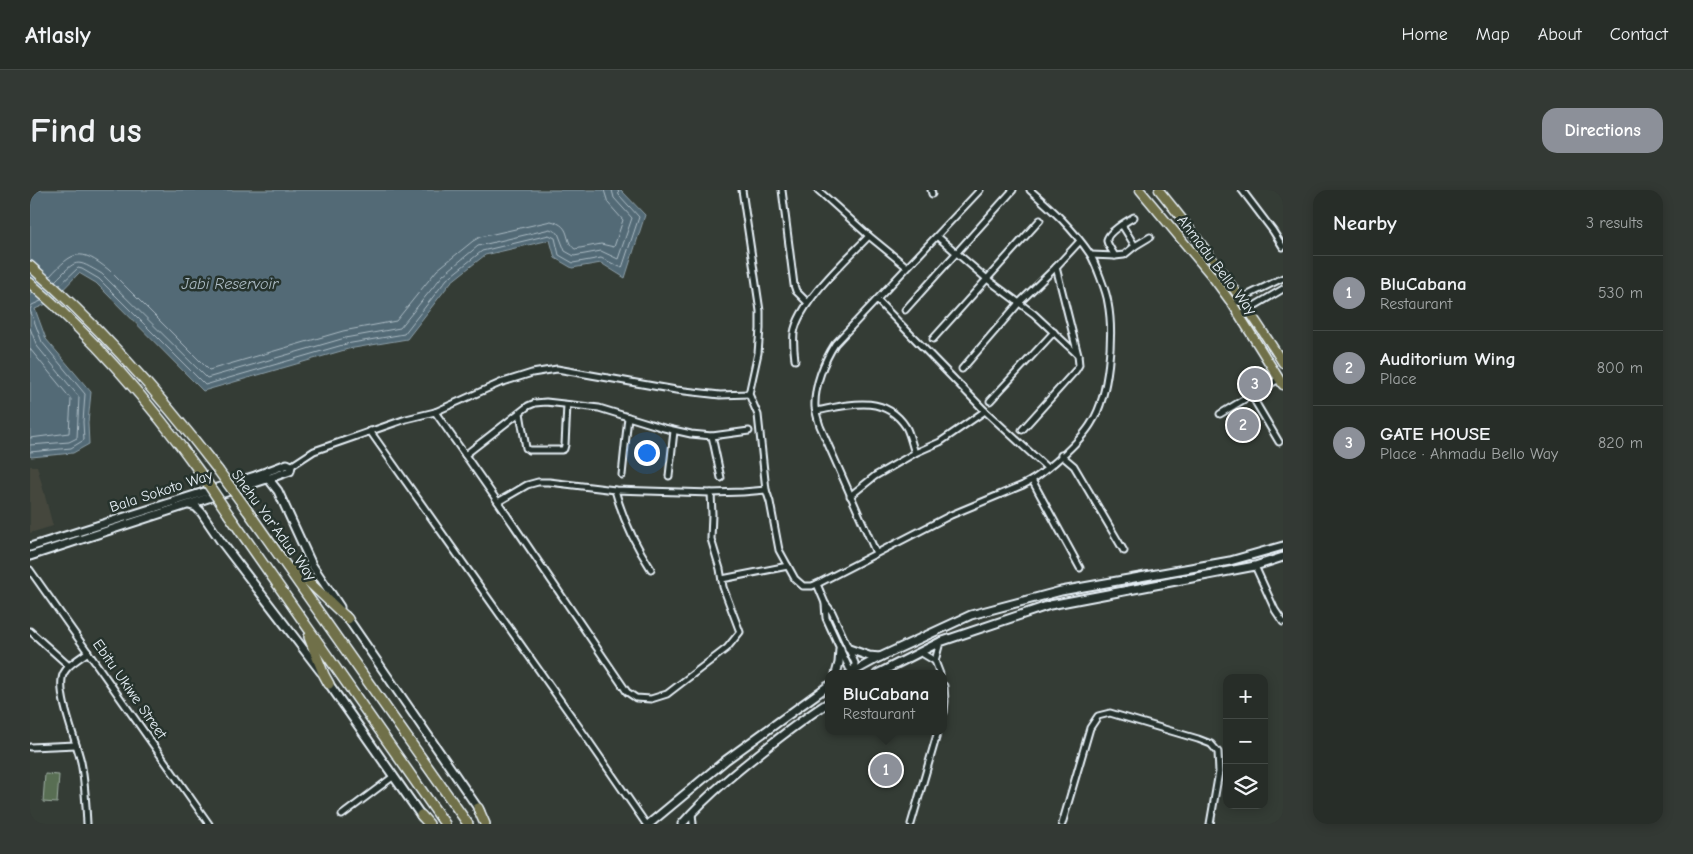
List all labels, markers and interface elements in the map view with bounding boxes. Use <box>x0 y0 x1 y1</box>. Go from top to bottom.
text: Atlasly <box>25 21 91 49</box>
text: Home <box>1401 24 1448 45</box>
text: Map <box>1476 24 1510 45</box>
text: About <box>1538 24 1582 45</box>
text: Contact <box>1610 24 1668 45</box>
button: Directions <box>1542 108 1663 153</box>
text: Find us <box>30 110 142 151</box>
text: Nearby <box>1333 211 1397 235</box>
street label: Ahmadu Bello Way <box>1174 212 1261 319</box>
text: 3 results <box>1586 214 1643 232</box>
text: BluCabana <box>1380 273 1467 295</box>
water label: Jabi Reservoir <box>181 275 279 293</box>
text: 1 <box>1346 284 1352 302</box>
text: 530 m <box>1598 284 1643 302</box>
text: Restaurant <box>1380 295 1452 313</box>
text: Auditorium Wing <box>1380 348 1516 370</box>
text: 2 <box>1345 359 1353 377</box>
text: 800 m <box>1597 359 1643 377</box>
pin: 3 <box>1239 365 1271 403</box>
text: Place <box>1380 370 1416 388</box>
pin: 2 <box>1227 406 1259 444</box>
text: GATE HOUSE <box>1380 423 1490 445</box>
text: 3 <box>1345 434 1353 452</box>
text: 820 m <box>1598 434 1643 452</box>
your location <box>634 440 660 466</box>
text: Place · Ahmadu Bello Way <box>1380 445 1558 463</box>
street label: Bala Sokoto Way <box>107 466 215 516</box>
street label: Shehu Yar'Adua Way <box>228 466 320 584</box>
street label: Ebitu Ukiwe Street <box>89 636 171 743</box>
popup <box>825 670 947 735</box>
map controls <box>1223 674 1268 809</box>
button: + <box>1223 674 1268 719</box>
text: BluCabana <box>843 683 929 705</box>
text: Restaurant <box>843 705 915 723</box>
button: − <box>1223 719 1268 764</box>
pin: 1 <box>870 751 902 789</box>
button: layers <box>1223 764 1268 809</box>

